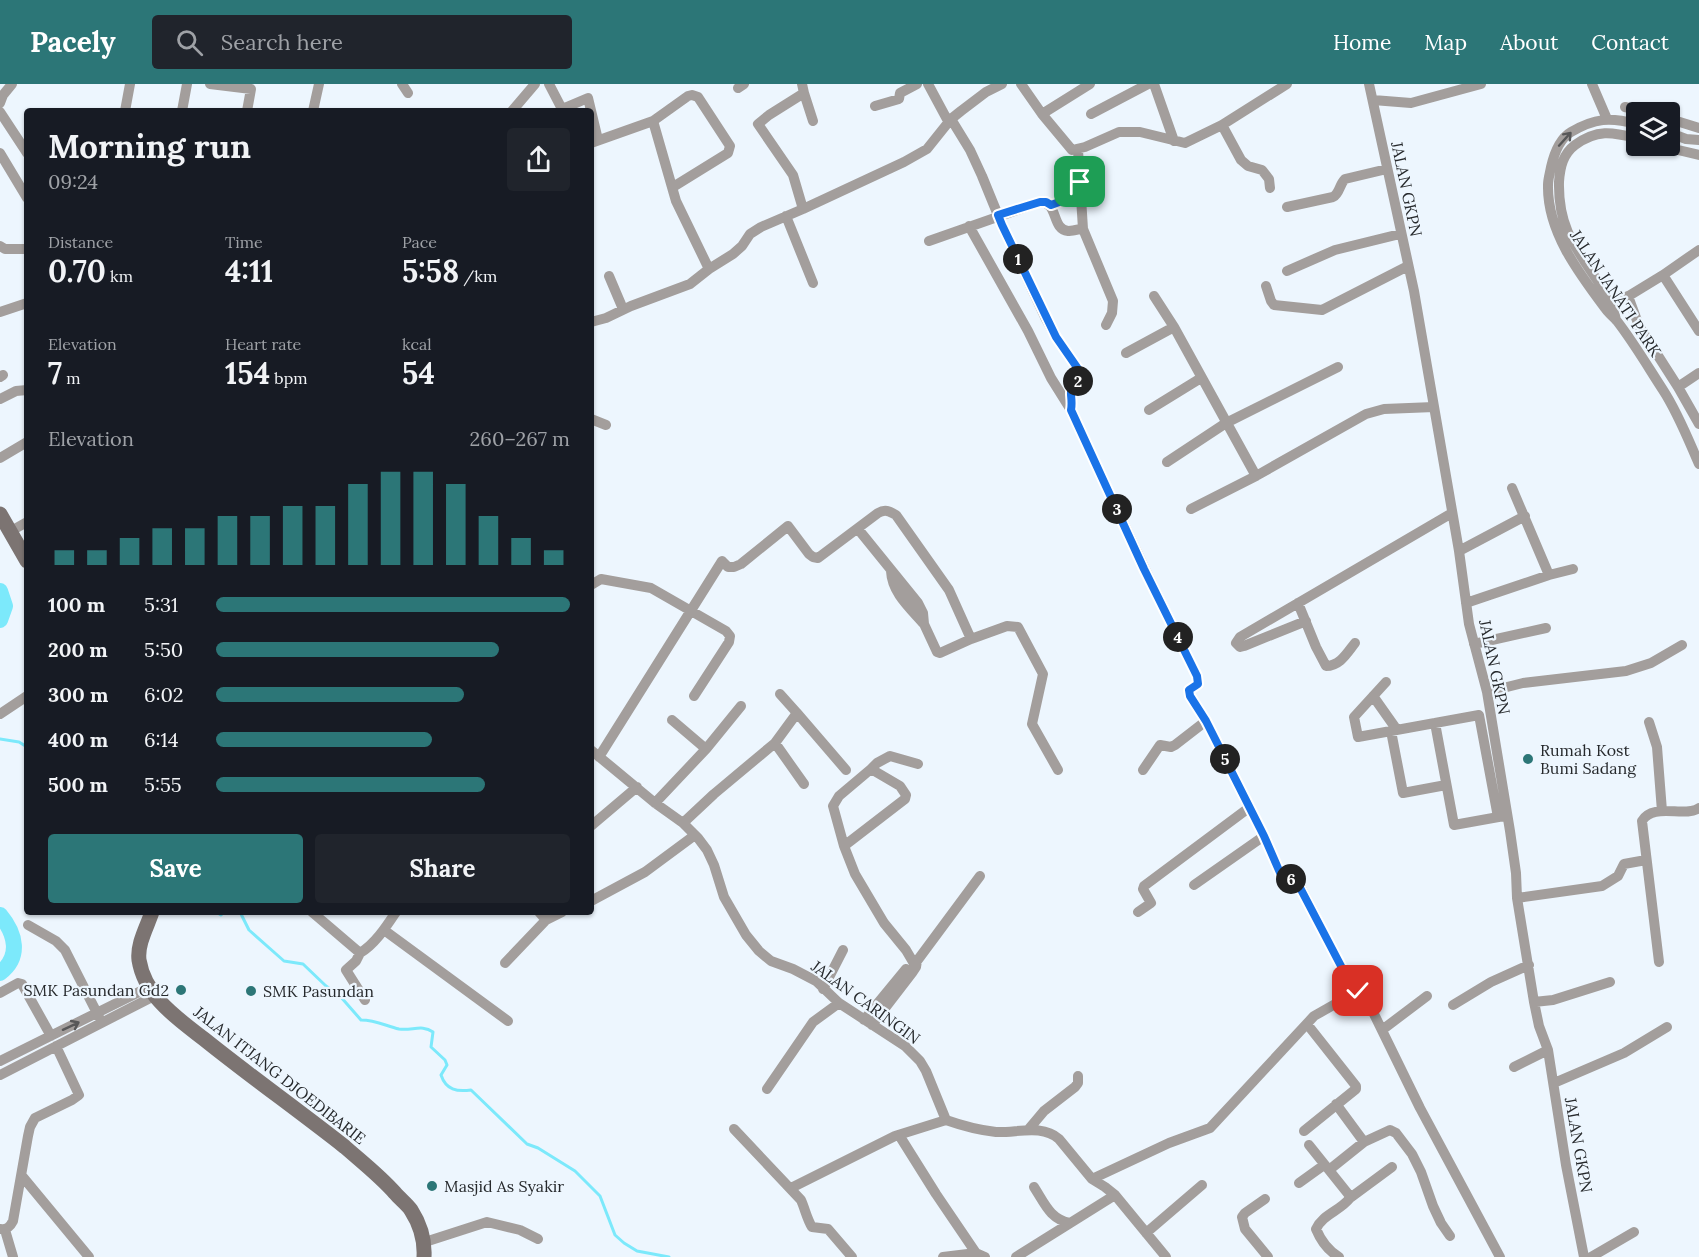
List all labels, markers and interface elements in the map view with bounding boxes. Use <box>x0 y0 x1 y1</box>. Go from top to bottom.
search box <box>152 15 572 69</box>
text: Pacely <box>30 24 116 60</box>
icon: search <box>173 26 206 59</box>
text: Search here <box>221 28 343 56</box>
text: Home <box>1333 29 1391 56</box>
text: Map <box>1424 29 1467 56</box>
text: About <box>1500 29 1558 56</box>
text: Contact <box>1591 29 1669 56</box>
map controls <box>1626 102 1680 156</box>
button: layers <box>1626 102 1680 156</box>
text: Morning run <box>48 125 251 167</box>
button: share <box>507 128 570 191</box>
one-way arrow <box>1558 132 1572 147</box>
street label: JALAN GKPN <box>1387 139 1427 238</box>
pin <box>1054 156 1105 207</box>
icon: arrive <box>1063 165 1096 198</box>
text: 09:24 <box>48 169 98 194</box>
street label: JALAN JANATI PARK <box>1566 225 1666 360</box>
text: Distance <box>48 232 113 252</box>
text: Time <box>225 232 263 252</box>
text: Pace <box>402 232 437 252</box>
pin: 1 <box>1003 244 1033 274</box>
text: 1 <box>1015 249 1021 269</box>
text: 0.70 <box>48 252 106 290</box>
text: 4:11 <box>225 252 273 290</box>
text: 5:58 <box>402 252 459 290</box>
text: km <box>106 266 133 286</box>
text: /km <box>459 266 497 286</box>
text: Elevation <box>48 334 117 354</box>
text: Heart rate <box>225 334 301 354</box>
text: kcal <box>402 334 432 354</box>
text: 7 <box>48 354 62 392</box>
text: 154 <box>225 354 270 392</box>
text: 54 <box>402 354 435 392</box>
pin: 2 <box>1063 366 1093 396</box>
text: m <box>62 368 81 388</box>
text: bpm <box>270 368 308 388</box>
text: 2 <box>1074 371 1082 391</box>
text: Elevation <box>48 426 134 451</box>
text: 260–267 m <box>470 426 570 451</box>
pin: 3 <box>1102 494 1132 524</box>
text: 3 <box>1113 499 1121 519</box>
text: 100 m <box>48 592 105 617</box>
text: 5:31 <box>144 592 178 617</box>
street label: JALAN GKPN <box>1475 617 1515 716</box>
pin: 4 <box>1163 622 1193 652</box>
text: 4 <box>1174 627 1182 647</box>
text: 200 m <box>48 637 108 662</box>
text: 5:50 <box>144 637 183 662</box>
text: 300 m <box>48 682 108 707</box>
text: 6:02 <box>144 682 184 707</box>
text: 400 m <box>48 727 108 752</box>
text: 6:14 <box>144 727 179 752</box>
place label: Rumah Kost Bumi Sadang <box>1540 740 1637 778</box>
pin: 5 <box>1210 744 1240 774</box>
text: 5 <box>1221 749 1229 769</box>
marker: Rumah Kost Bumi Sadang <box>1521 752 1535 766</box>
text: 500 m <box>48 772 108 797</box>
text: 5:55 <box>144 772 182 797</box>
button: Save <box>48 834 303 903</box>
button: Share <box>315 834 570 903</box>
pin: 6 <box>1276 864 1306 894</box>
text: 6 <box>1286 869 1296 889</box>
street label: JALAN CARINGIN <box>807 955 924 1048</box>
pin <box>1332 965 1383 1016</box>
icon: check <box>1341 974 1374 1007</box>
place label: SMK Pasundan Gd2 <box>24 980 169 1000</box>
place label: SMK Pasundan <box>263 981 374 1001</box>
marker: SMK Pasundan Gd2 <box>174 983 188 997</box>
marker: SMK Pasundan <box>244 984 258 998</box>
street label: JALAN ITJANG DJOEDIBARIE <box>189 1001 370 1148</box>
one-way arrow <box>61 1019 79 1031</box>
street label: JALAN GKPN <box>1561 1095 1597 1194</box>
place label: Masjid As Syakir <box>444 1176 564 1196</box>
marker: Masjid As Syakir <box>425 1179 439 1193</box>

